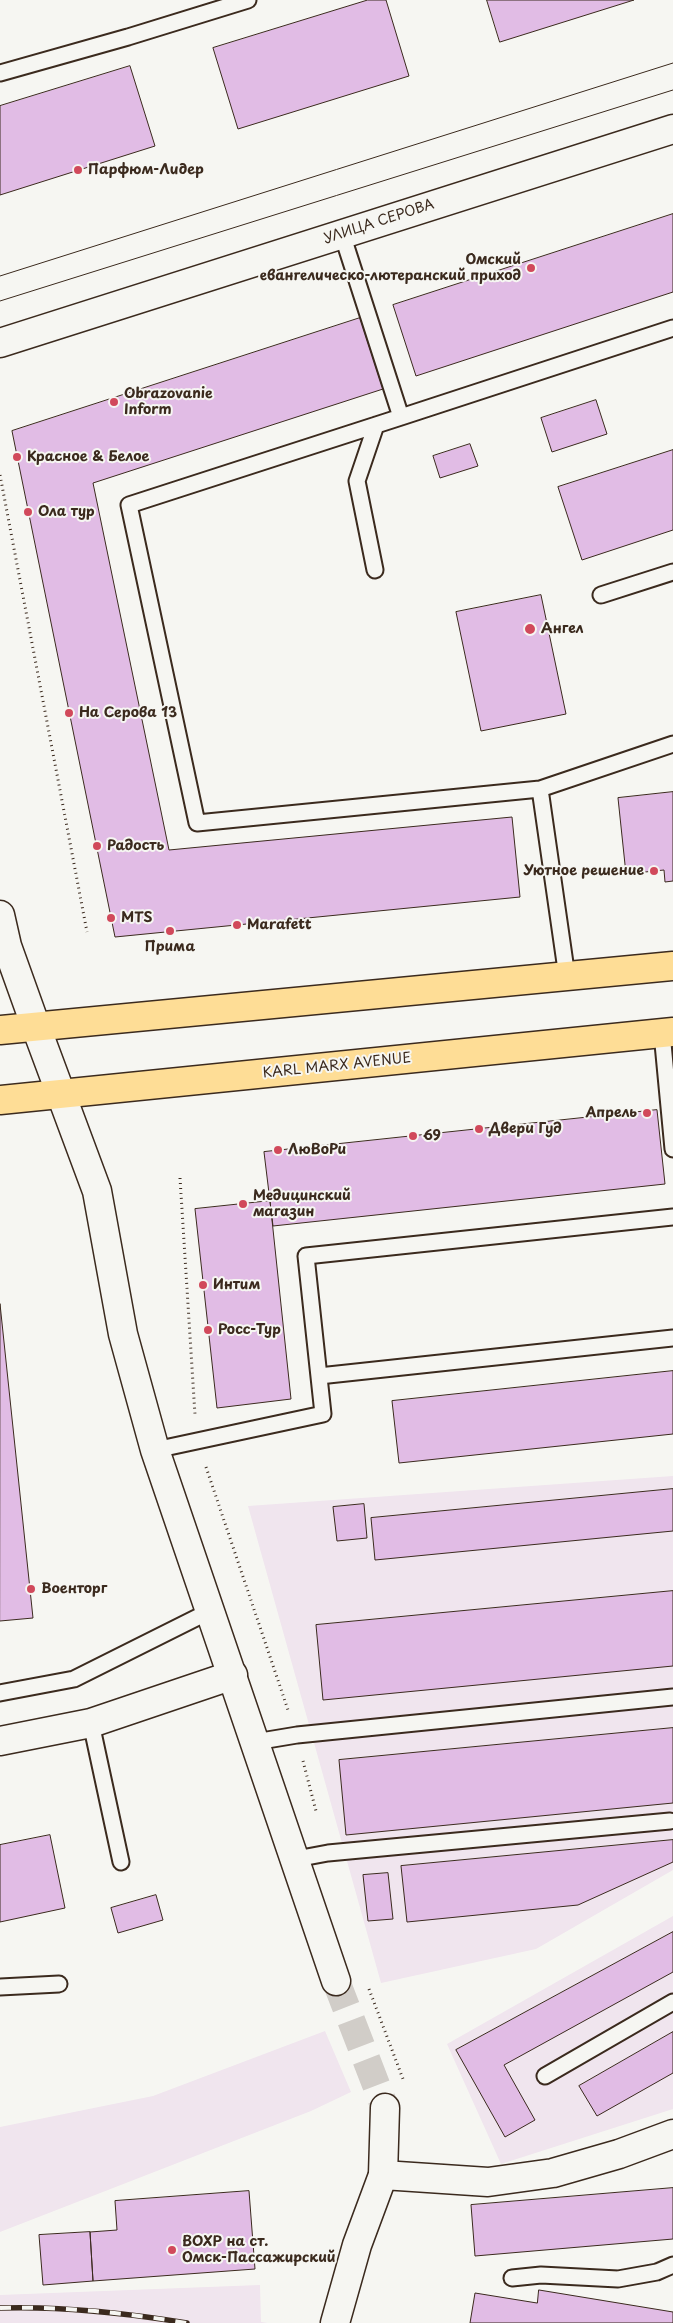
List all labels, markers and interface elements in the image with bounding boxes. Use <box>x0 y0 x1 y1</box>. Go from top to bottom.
place label: Парфюм-Лидер <box>88 162 204 178</box>
marker: Парфюм-Лидер <box>72 164 84 176</box>
street label: УЛИЦА СЕРОВА <box>322 196 436 248</box>
place label: Омский евангелическо-лютеранский приход <box>260 252 521 284</box>
marker: Омский евангелическо-лютеранский приход <box>525 262 537 274</box>
place label: Obrazovanie Inform <box>124 386 213 418</box>
marker: Obrazovanie Inform <box>108 396 120 408</box>
place label: Красное & Белое <box>27 449 149 465</box>
marker: Красное & Белое <box>11 451 23 463</box>
place label: Ола тур <box>38 504 95 520</box>
marker: Ола тур <box>22 506 34 518</box>
place label: Ангел <box>541 621 584 637</box>
marker: Ангел <box>523 622 537 636</box>
place label: На Серова 13 <box>79 705 177 721</box>
marker: На Серова 13 <box>63 707 75 719</box>
place label: Радость <box>107 838 164 854</box>
marker: Радость <box>91 840 103 852</box>
place label: Уютное решение <box>523 863 644 879</box>
marker: Уютное решение <box>648 865 660 877</box>
place label: MTS <box>121 910 152 926</box>
marker: MTS <box>105 912 117 924</box>
place label: Marafett <box>247 917 311 933</box>
marker: Marafett <box>231 919 243 931</box>
marker: Прима <box>164 925 176 937</box>
place label: Прима <box>145 939 195 955</box>
street label: KARL MARX AVENUE <box>262 1050 412 1082</box>
place label: Апрель <box>585 1105 637 1121</box>
marker: Апрель <box>641 1107 653 1119</box>
place label: Двери Гуд <box>489 1121 562 1137</box>
marker: Двери Гуд <box>473 1123 485 1135</box>
place label: 69 <box>423 1128 441 1144</box>
marker: 69 <box>407 1130 419 1142</box>
place label: ЛюВоРи <box>288 1142 346 1158</box>
marker: ЛюВоРи <box>272 1144 284 1156</box>
place label: Медицинский магазин <box>253 1188 351 1220</box>
marker: Медицинский магазин <box>237 1198 249 1210</box>
place label: Интим <box>213 1277 260 1293</box>
marker: Интим <box>197 1279 209 1291</box>
place label: Росс-Тур <box>218 1322 281 1338</box>
marker: Росс-Тур <box>202 1324 214 1336</box>
place label: Военторг <box>41 1581 107 1597</box>
marker: Военторг <box>25 1583 37 1595</box>
place label: ВОХР на ст. Омск-Пассажирский <box>182 2234 336 2266</box>
marker: ВОХР на ст. Омск-Пассажирский <box>166 2244 178 2256</box>

